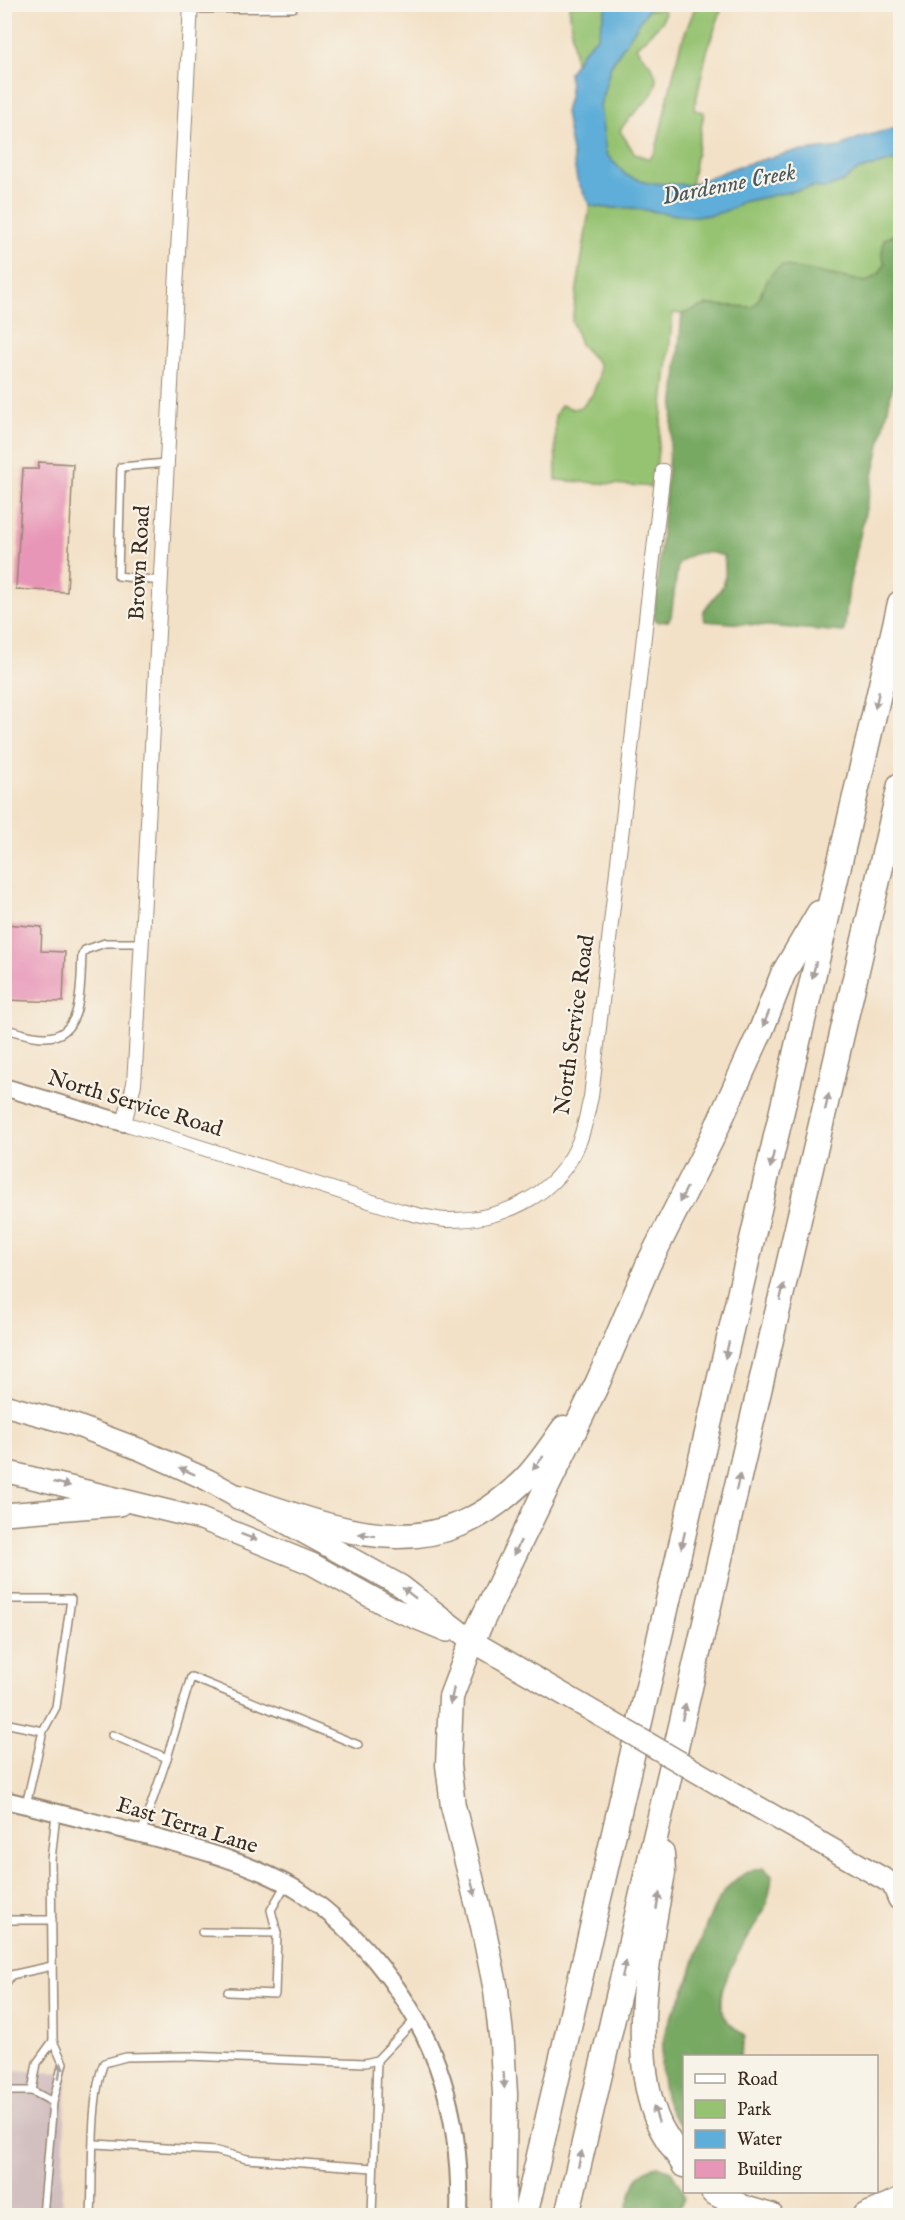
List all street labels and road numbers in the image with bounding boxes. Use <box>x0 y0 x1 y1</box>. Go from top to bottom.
street label: Brown Road <box>123 505 157 621</box>
street label: North Service Road <box>549 933 602 1117</box>
street label: North Service Road <box>44 1064 226 1144</box>
street label: East Terra Lane <box>113 1791 261 1861</box>

